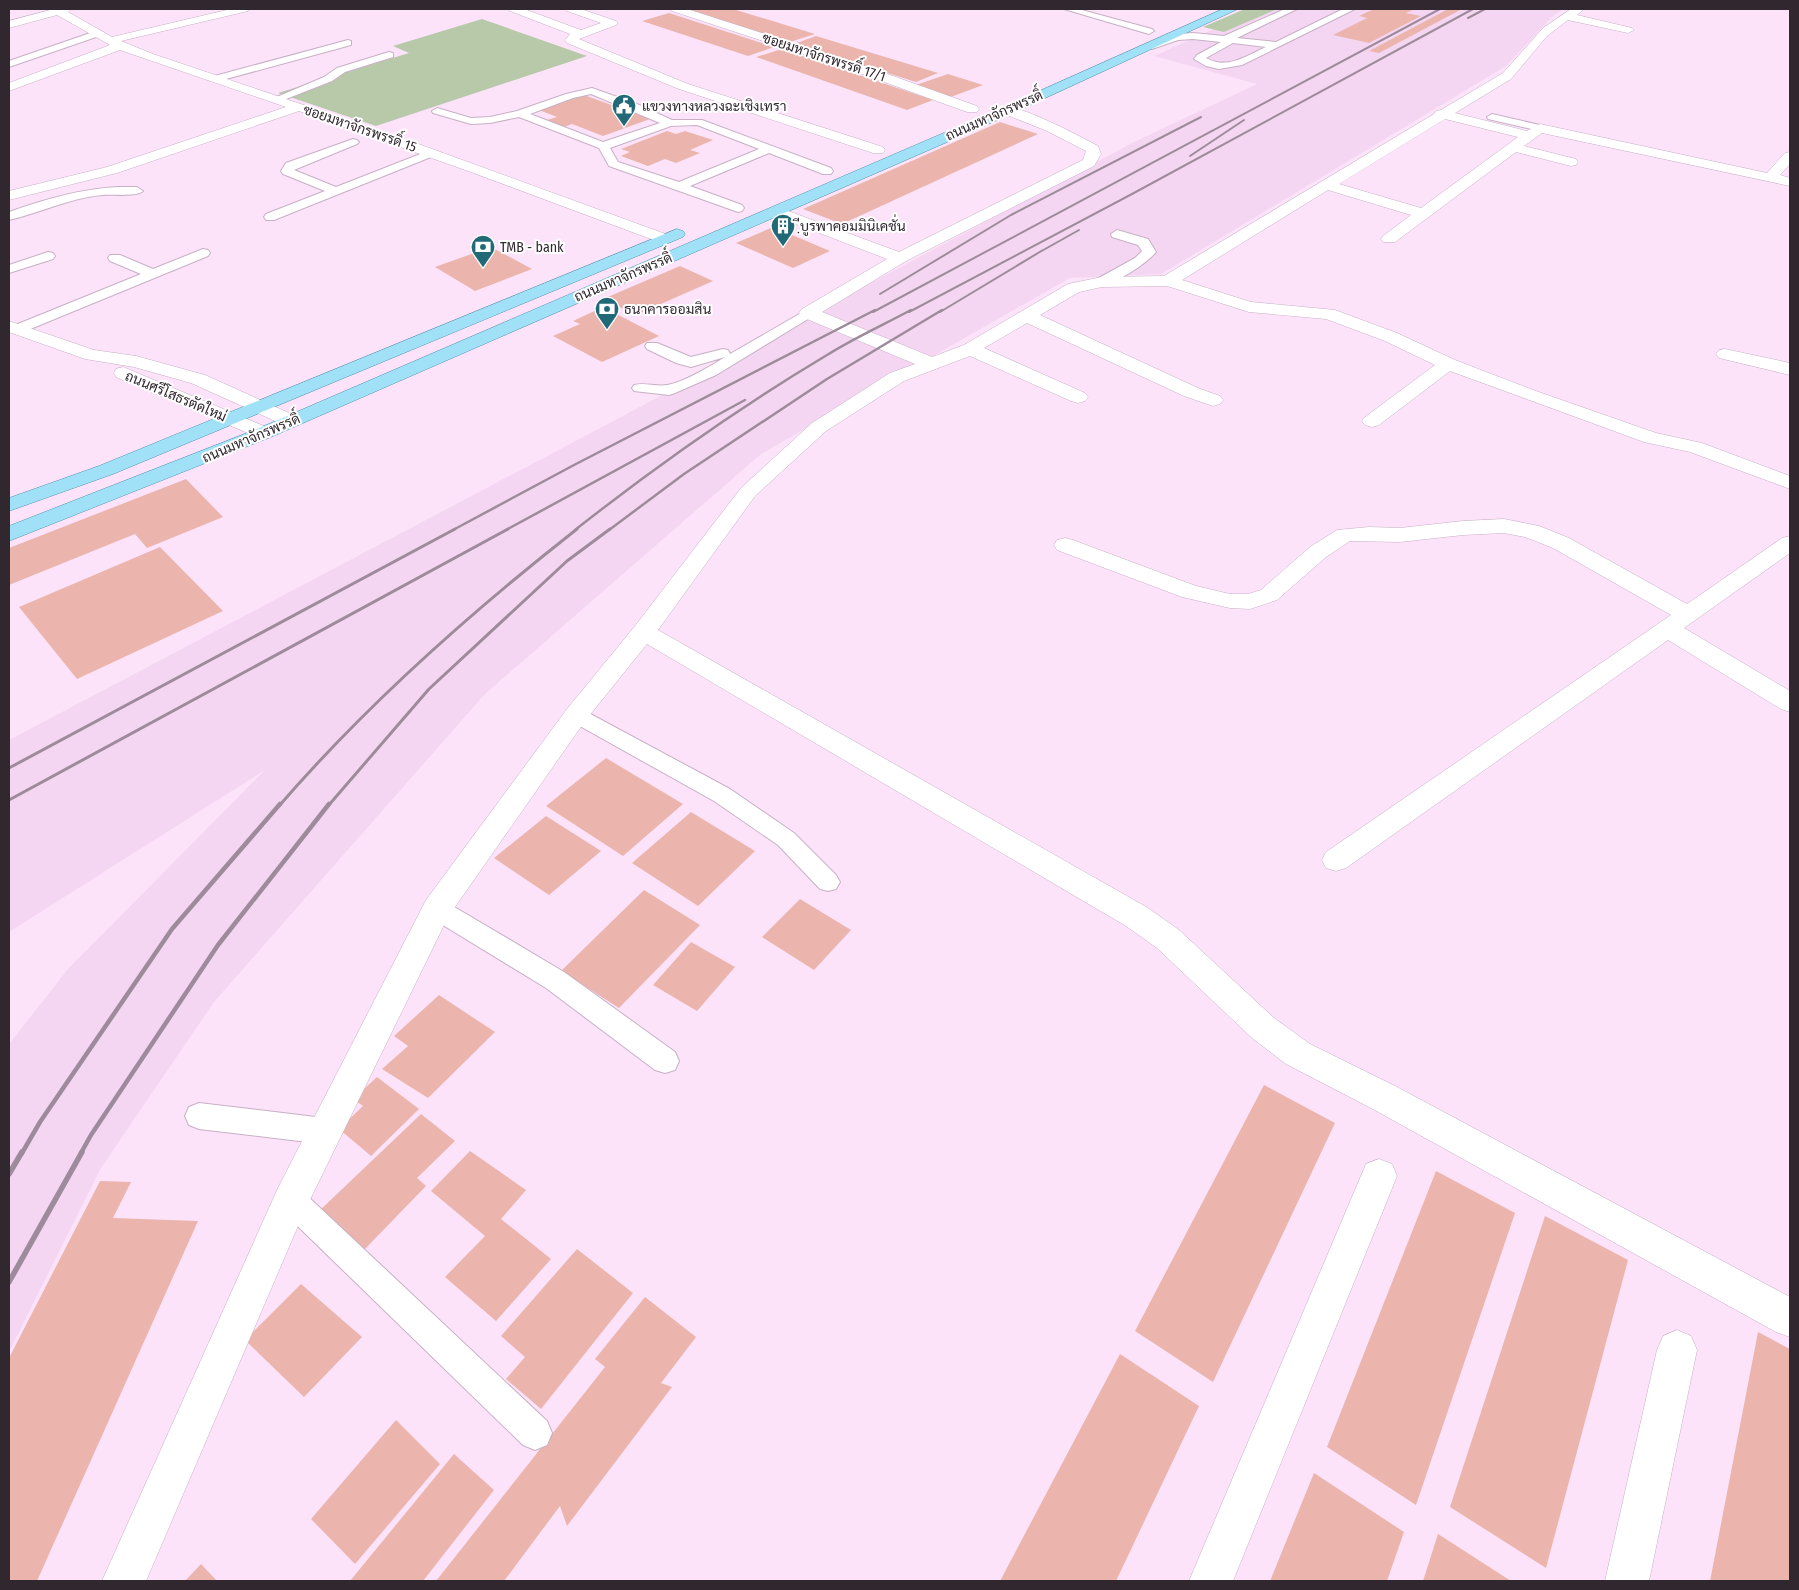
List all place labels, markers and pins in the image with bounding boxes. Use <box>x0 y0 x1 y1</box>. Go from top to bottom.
public building icon: แขวงทางหลวงฉะเชิงเทรา <box>611 93 637 127</box>
place label: แขวงทางหลวงฉะเชิงเทรา <box>642 98 787 115</box>
building icon: ฺีบูรพาคอมมินิเคชั่น <box>770 213 796 247</box>
place label: ฺีบูรพาคอมมินิเคชั่น <box>792 214 906 236</box>
bank icon: TMB - bank <box>470 234 496 268</box>
place label: TMB - bank <box>500 239 564 256</box>
bank icon: ธนาคารออมสิน <box>594 296 620 330</box>
place label: ธนาคารออมสิน <box>624 301 711 318</box>

